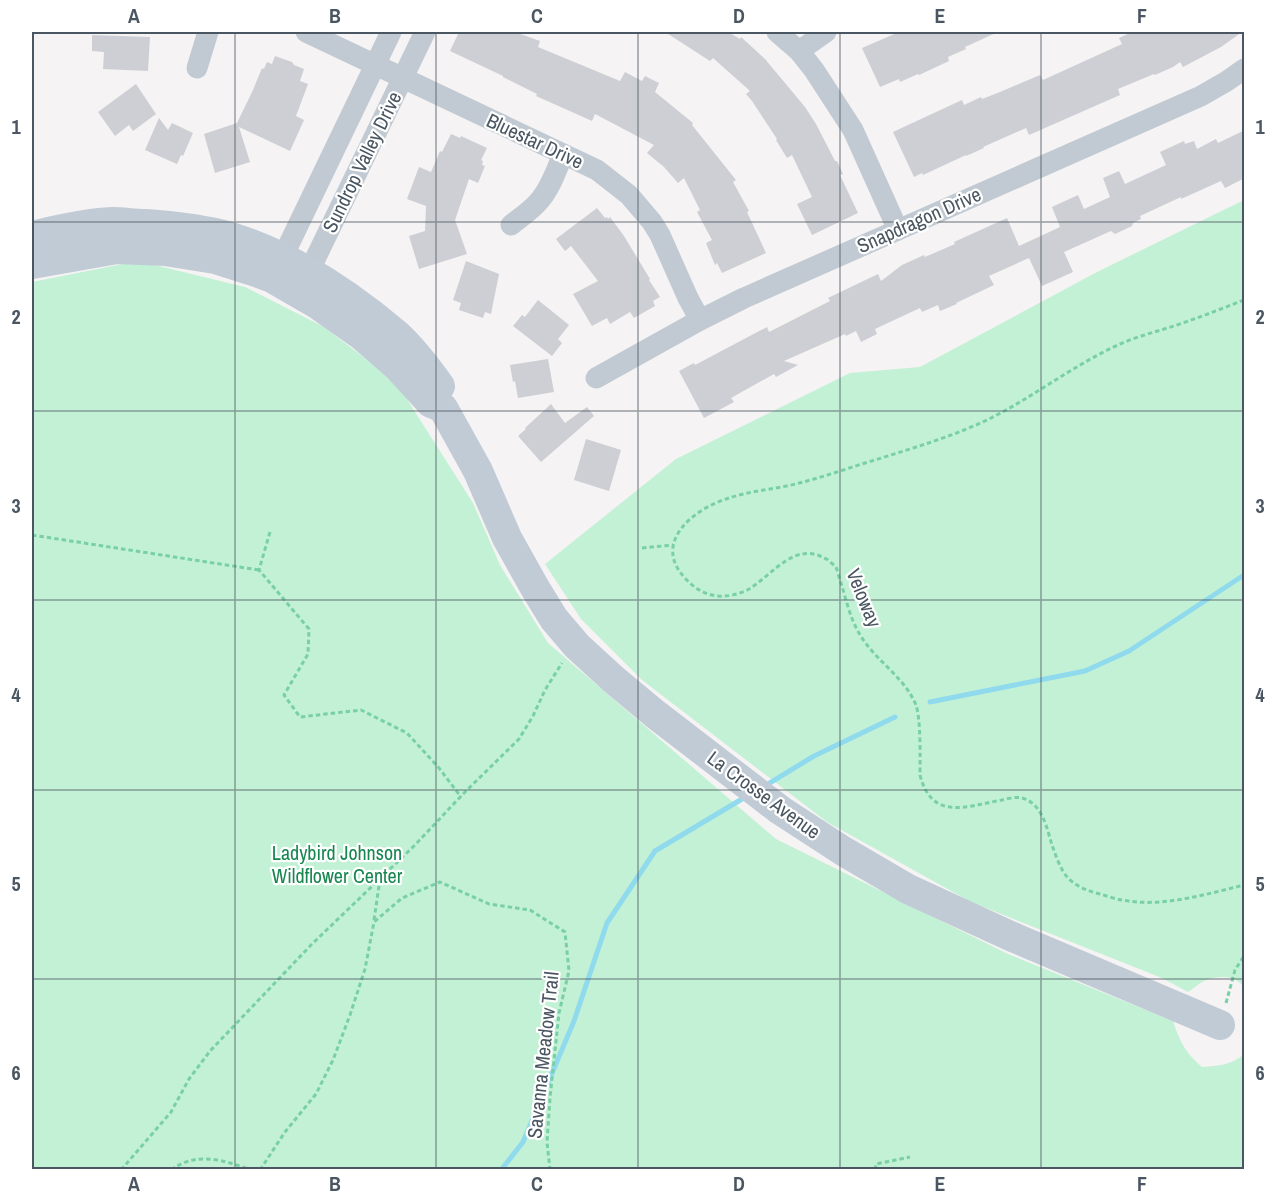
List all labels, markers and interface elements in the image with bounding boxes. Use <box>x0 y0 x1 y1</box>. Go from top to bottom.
text: A <box>128 2 140 29</box>
text: B <box>329 2 341 29</box>
text: C <box>531 2 543 29</box>
text: D <box>733 2 745 29</box>
text: E <box>935 2 946 29</box>
text: F <box>1137 2 1147 29</box>
street label: Sundrop Valley Drive <box>316 87 407 237</box>
street label: Bluestar Drive <box>482 106 588 175</box>
text: 1 <box>11 113 21 140</box>
text: 1 <box>1255 113 1265 140</box>
street label: Snapdragon Drive <box>853 180 985 259</box>
text: 2 <box>11 303 21 330</box>
text: 2 <box>1255 303 1265 330</box>
text: 3 <box>11 492 21 519</box>
text: 3 <box>1255 492 1265 519</box>
street label: Veloway <box>841 564 889 632</box>
text: 4 <box>11 681 21 708</box>
text: 4 <box>1255 681 1265 708</box>
street label: La Crosse Avenue <box>702 744 826 845</box>
park label: Ladybird Johnson Wildflower Center <box>272 839 403 889</box>
text: 5 <box>11 870 21 897</box>
text: 5 <box>1255 870 1265 897</box>
street label: Savanna Meadow Trail <box>520 970 565 1140</box>
text: 6 <box>11 1059 21 1086</box>
text: 6 <box>1255 1059 1265 1086</box>
text: A <box>128 1170 140 1197</box>
text: B <box>329 1170 341 1197</box>
text: C <box>531 1170 543 1197</box>
text: D <box>733 1170 745 1197</box>
text: E <box>935 1170 946 1197</box>
text: F <box>1137 1170 1147 1197</box>

